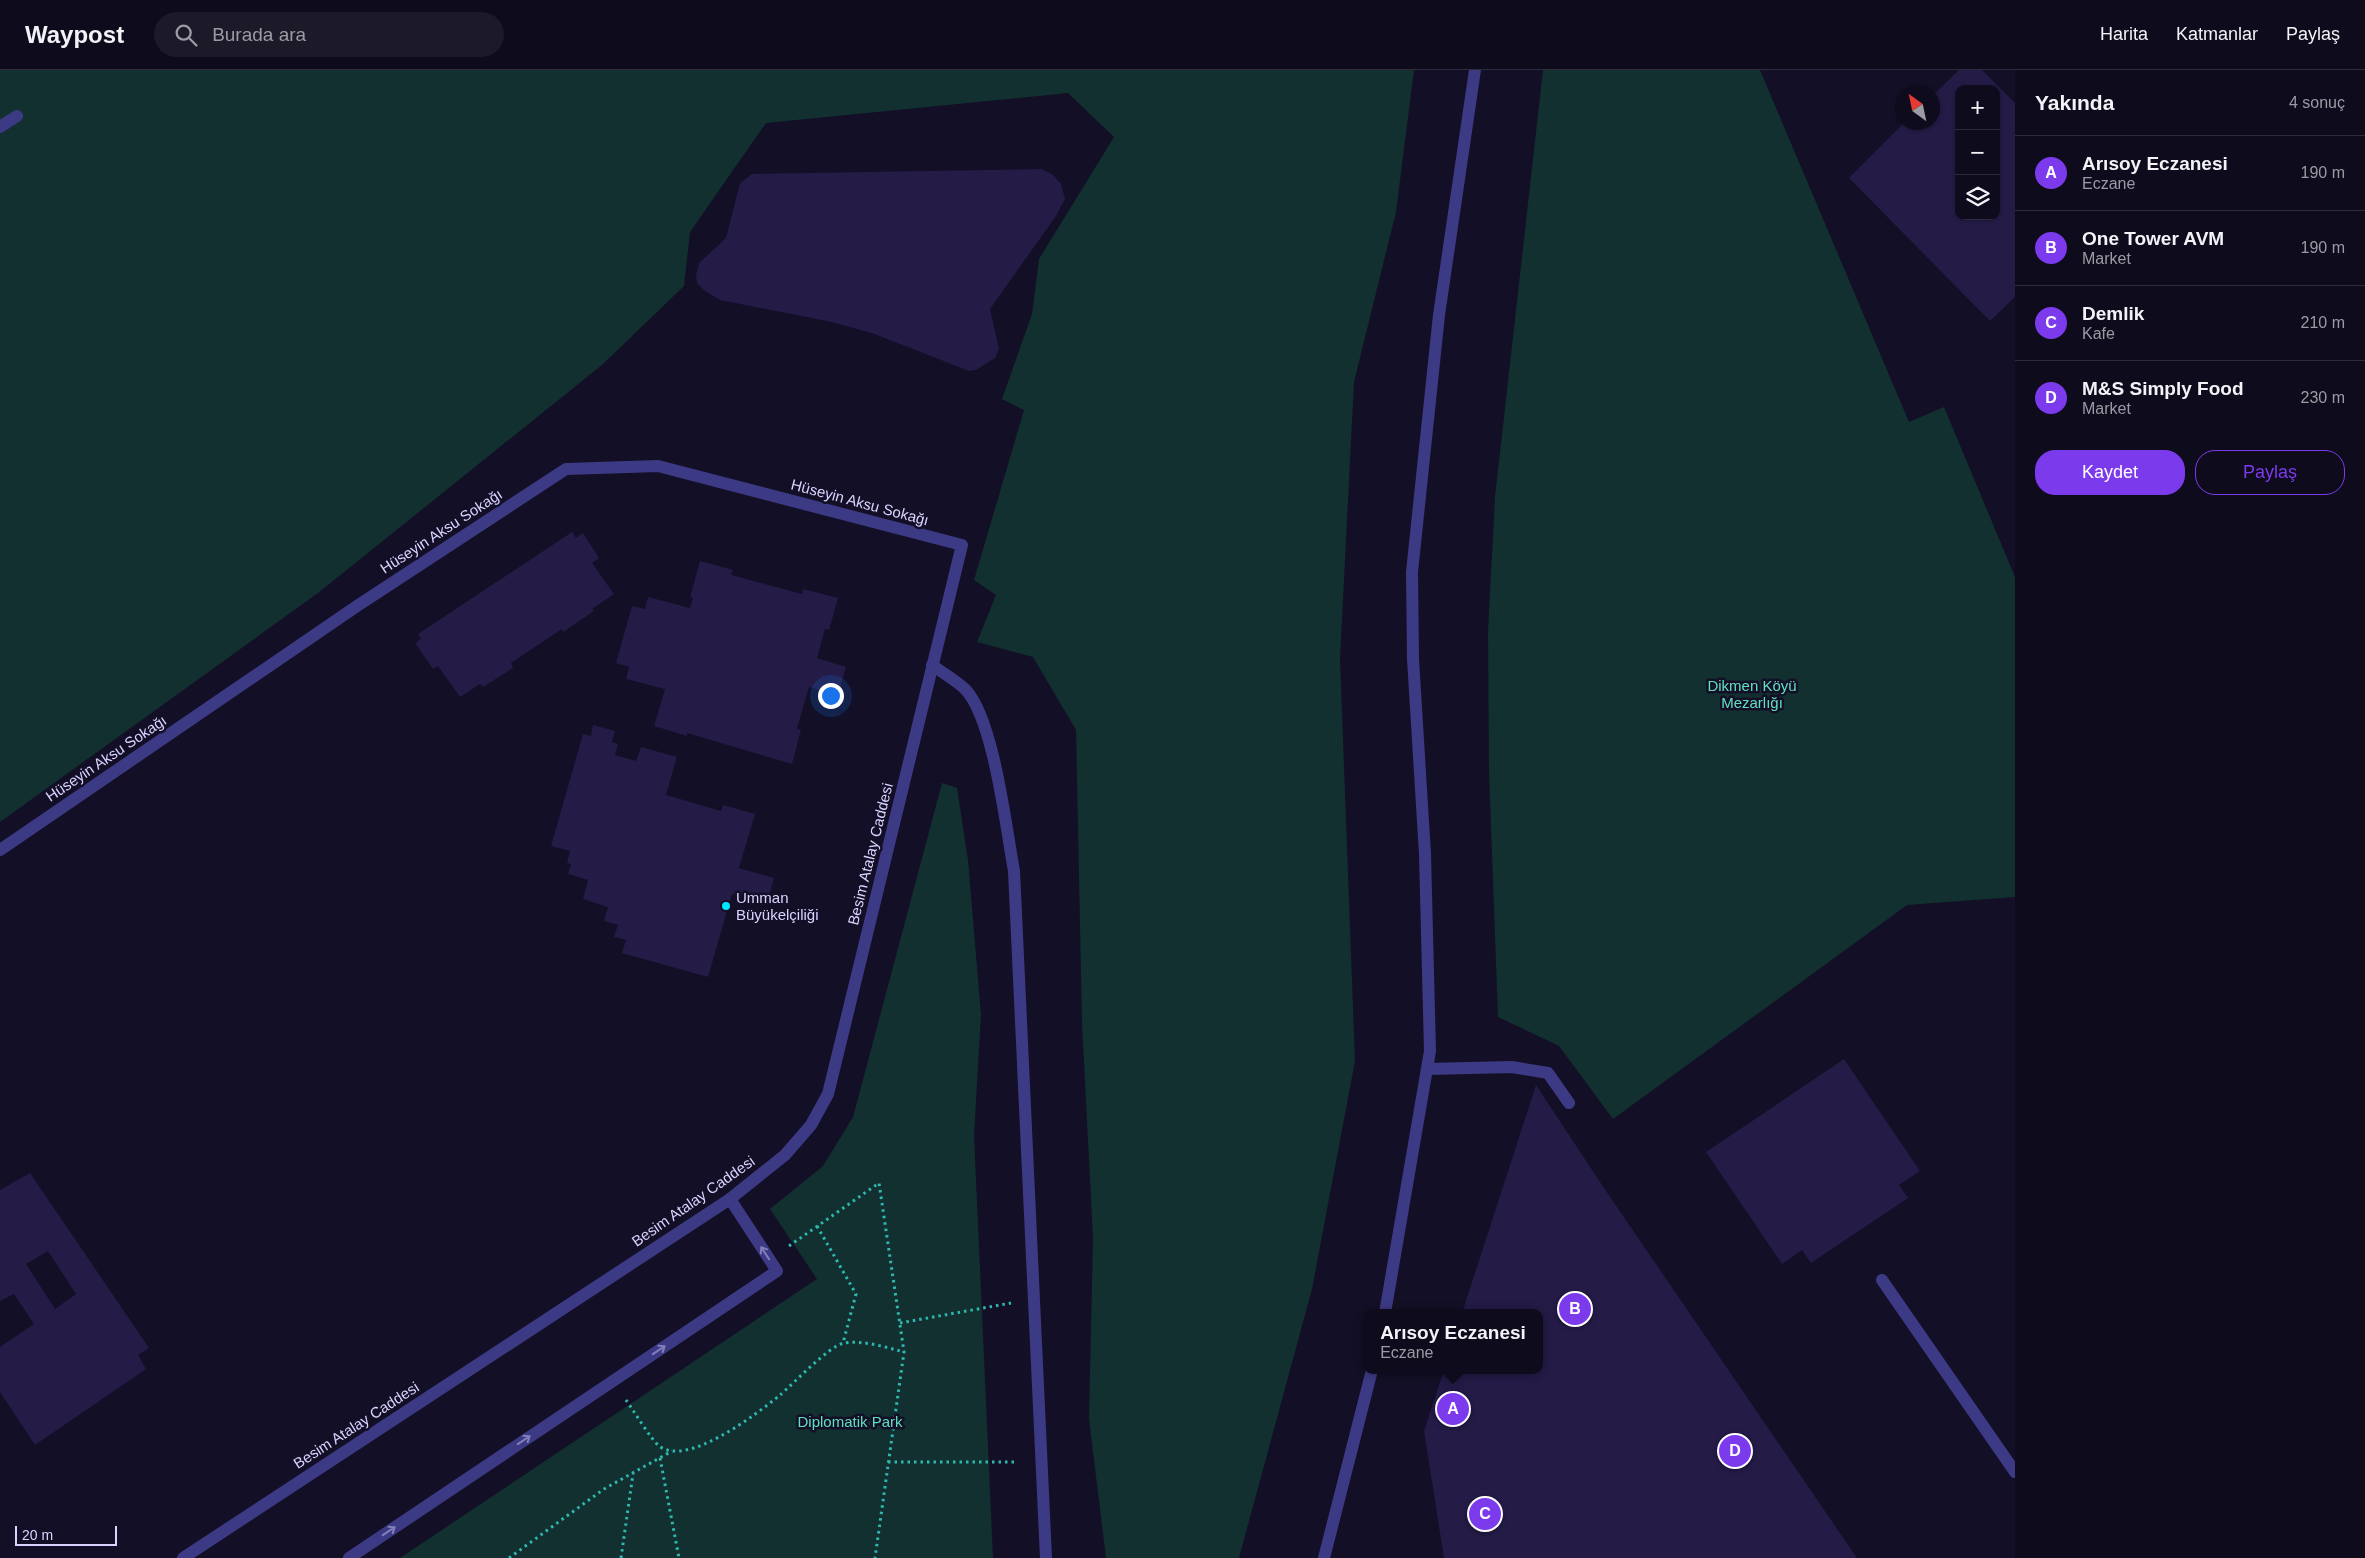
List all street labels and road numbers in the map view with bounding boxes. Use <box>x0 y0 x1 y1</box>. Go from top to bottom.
street label: Hüseyin Aksu Sokağı <box>789 475 931 529</box>
street label: Hüseyin Aksu Sokağı <box>377 485 505 577</box>
street label: Hüseyin Aksu Sokağı <box>42 711 170 805</box>
street label: Besim Atalay Caddesi <box>844 781 896 927</box>
street label: Besim Atalay Caddesi <box>628 1152 758 1250</box>
street label: Besim Atalay Caddesi <box>290 1378 422 1472</box>

